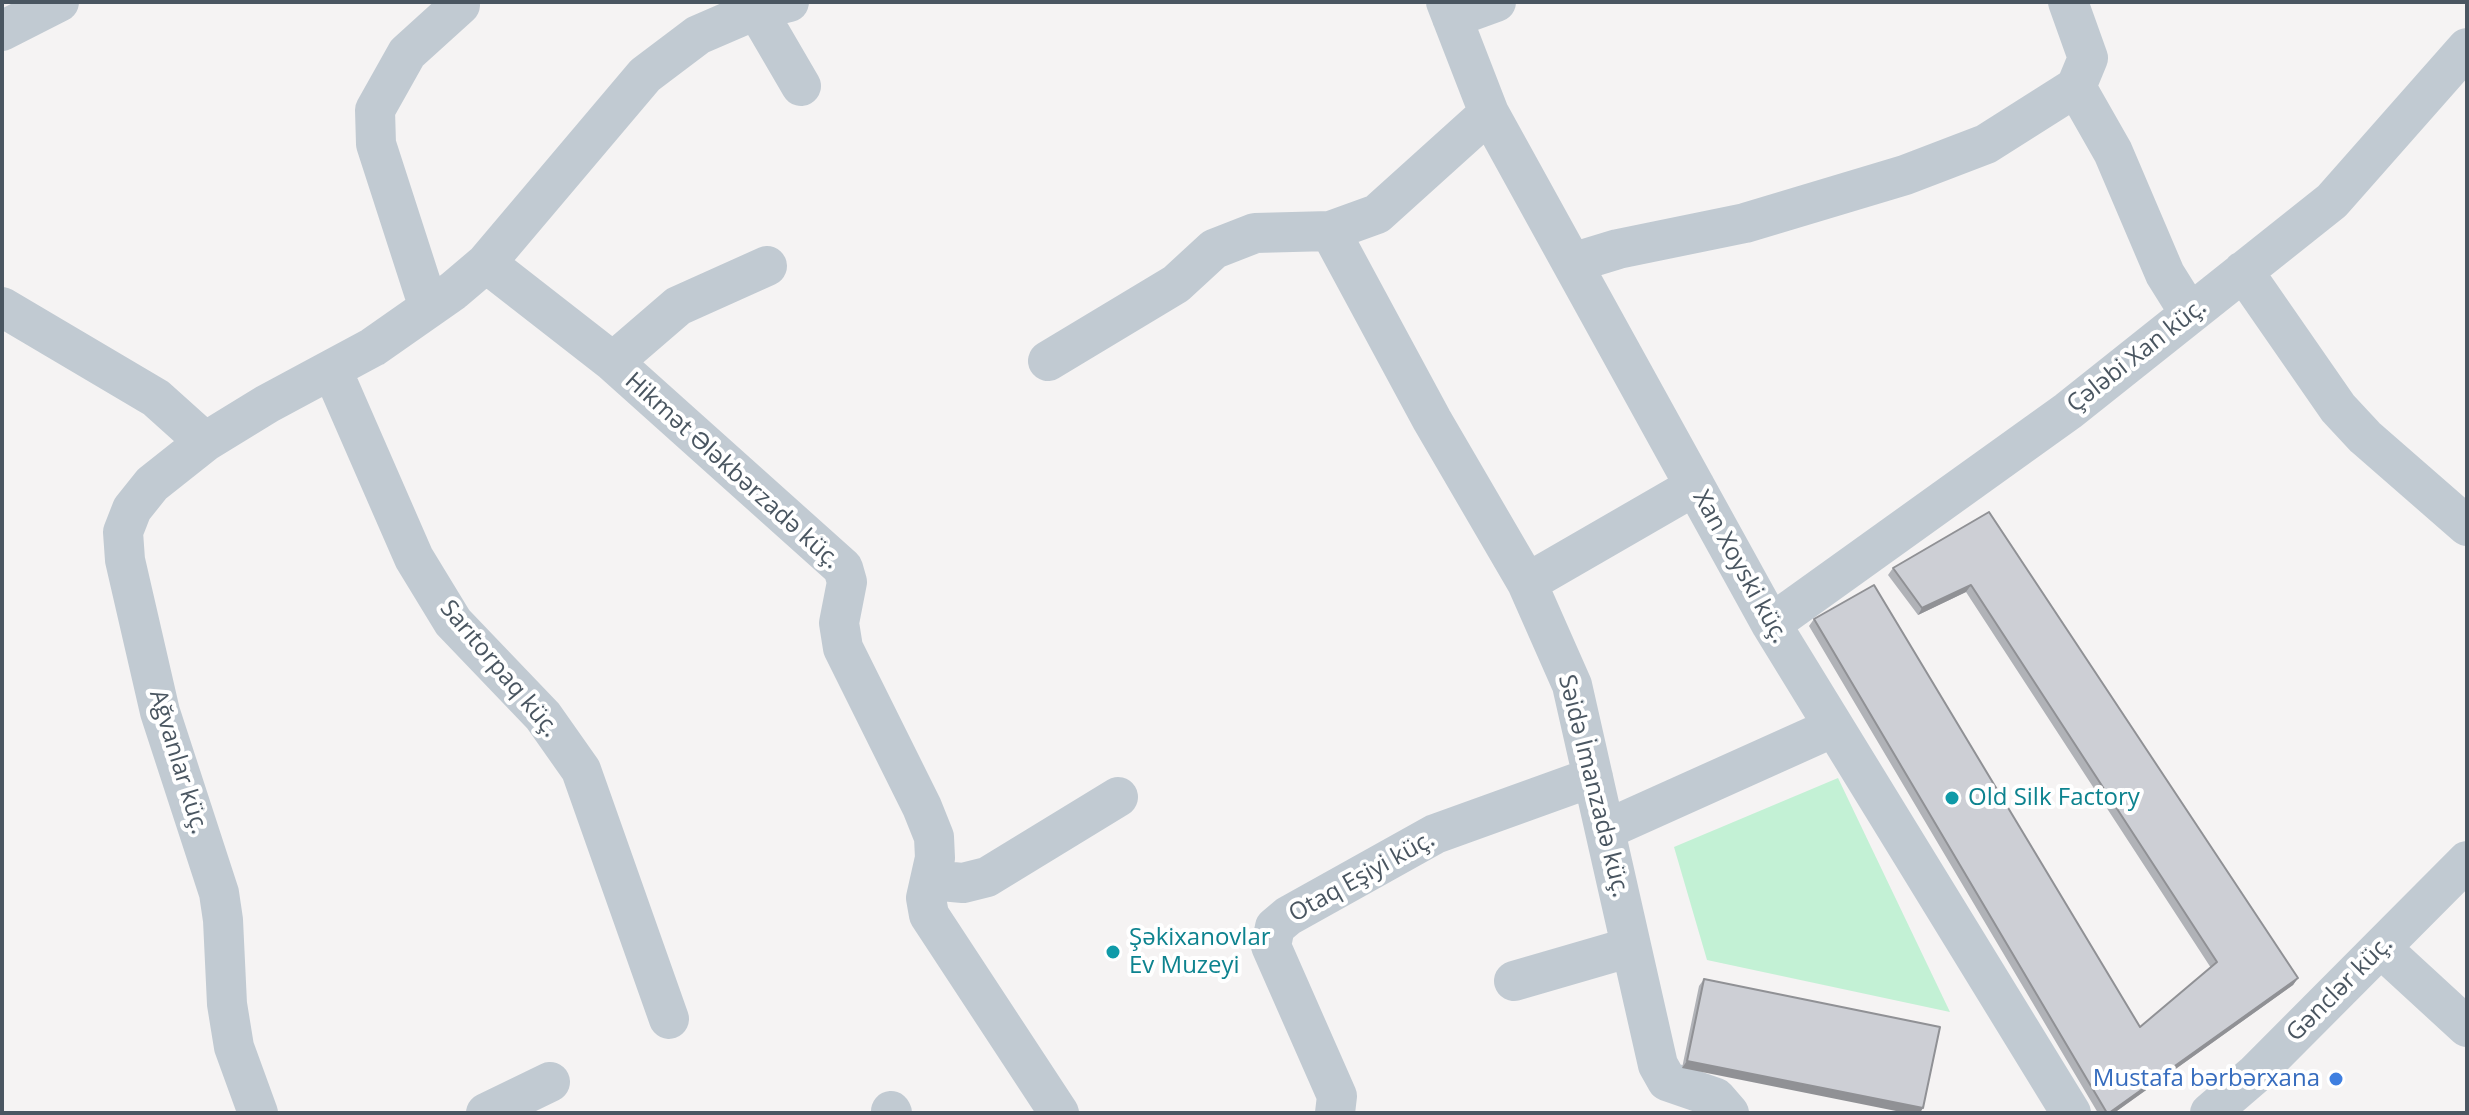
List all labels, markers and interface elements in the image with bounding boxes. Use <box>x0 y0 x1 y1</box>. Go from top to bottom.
street label: Çələbi Xan küç. <box>2062 293 2212 419</box>
street label: Hikmət Ələkbərzadə küç. <box>619 367 845 575</box>
street label: Xan Xoyski küç. <box>1686 486 1794 648</box>
street label: Sarıtorpaq küç. <box>434 595 564 743</box>
street label: Səidə İmanzadə küç. <box>1551 672 1635 900</box>
street label: Ağvanlar küç. <box>142 687 214 837</box>
place label: Old Silk Factory <box>1968 784 2140 812</box>
marker: Old Silk Factory <box>1943 789 1961 807</box>
street label: Otaq Eşiyi küç. <box>1284 825 1440 929</box>
place label: Şəkixanovlar Ev Muzeyi <box>1129 924 1271 980</box>
street label: Gənclər küç. <box>2281 930 2399 1048</box>
marker: Şəkixanovlar Ev Muzeyi <box>1104 943 1122 961</box>
place label: Mustafa bərbərxana <box>2093 1065 2320 1093</box>
marker: Mustafa bərbərxana <box>2327 1070 2345 1088</box>

